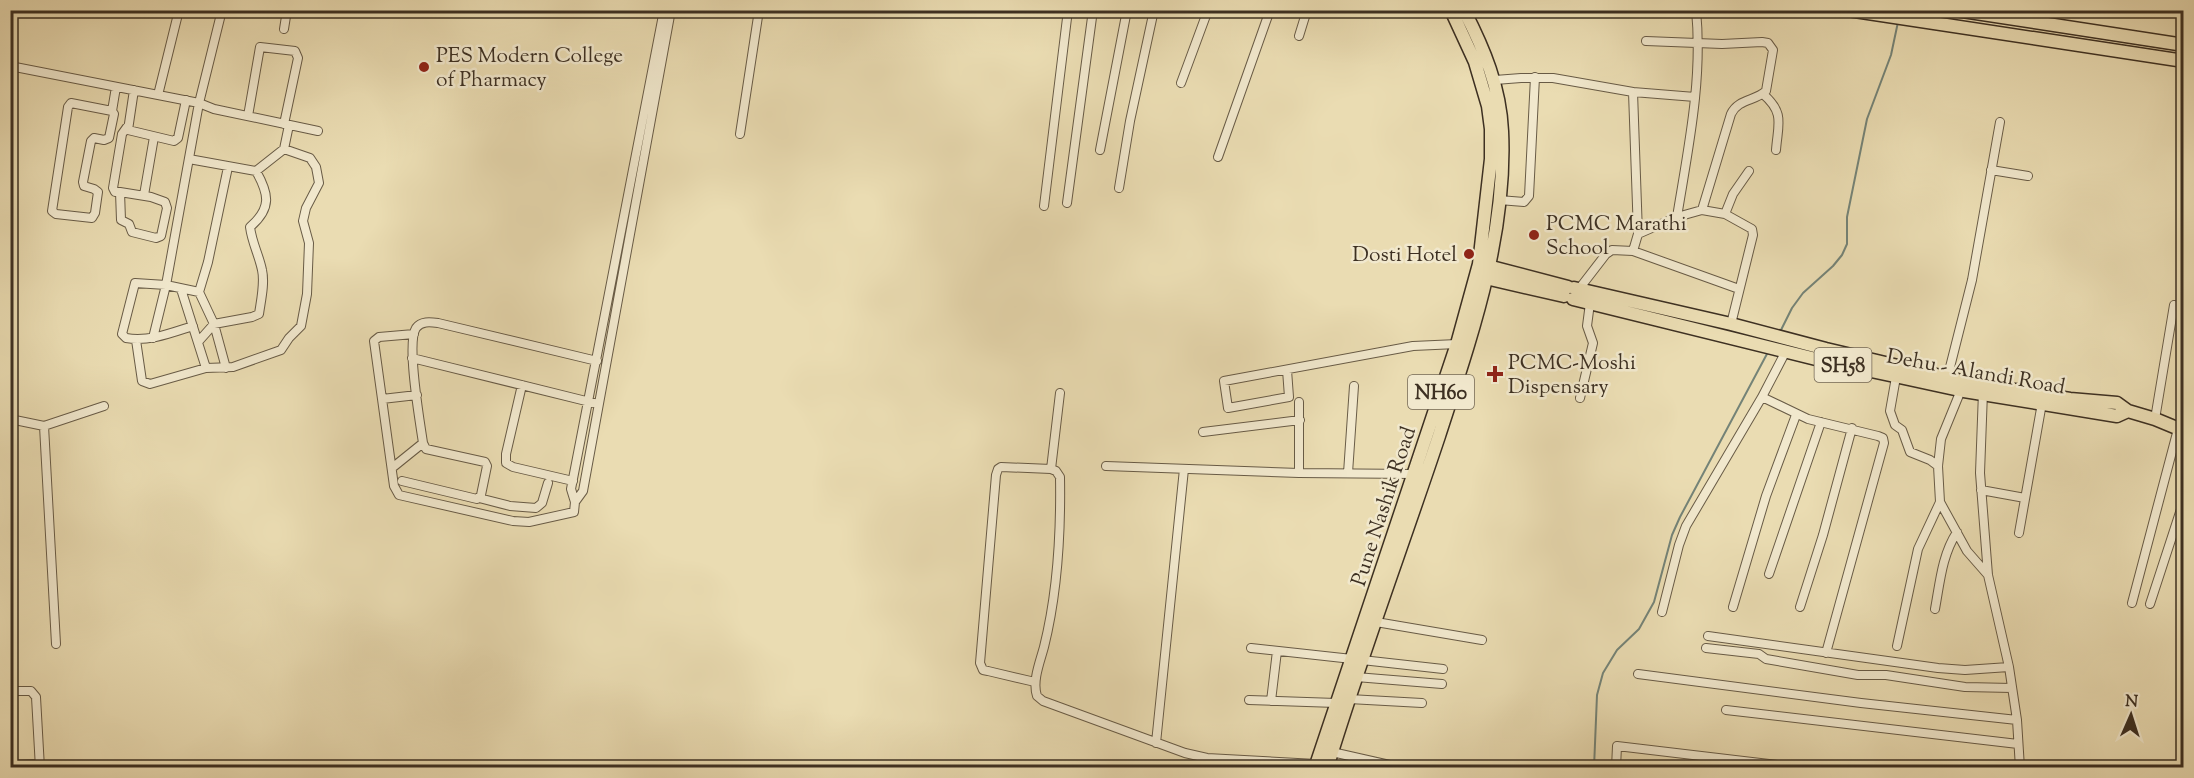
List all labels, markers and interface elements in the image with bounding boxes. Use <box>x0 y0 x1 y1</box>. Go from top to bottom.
place label: PES Modern College of Pharmacy <box>436 42 623 96</box>
marker: PES Modern College of Pharmacy <box>417 60 431 74</box>
place label: PCMC Marathi School <box>1546 210 1687 264</box>
marker: PCMC Marathi School <box>1527 228 1541 242</box>
place label: Dosti Hotel <box>1352 241 1457 271</box>
marker: Dosti Hotel <box>1462 247 1476 261</box>
street label: Dehu - Alandi Road <box>1884 342 2067 403</box>
road number: SH58 <box>1814 348 1872 382</box>
place label: PCMC-Moshi Dispensary <box>1508 349 1636 403</box>
marker: PCMC-Moshi Dispensary <box>1486 365 1504 383</box>
road number: NH60 <box>1408 375 1474 409</box>
street label: Pune Nashik Road <box>1345 423 1425 590</box>
north arrow <box>2101 685 2161 745</box>
text: N <box>2125 691 2139 714</box>

